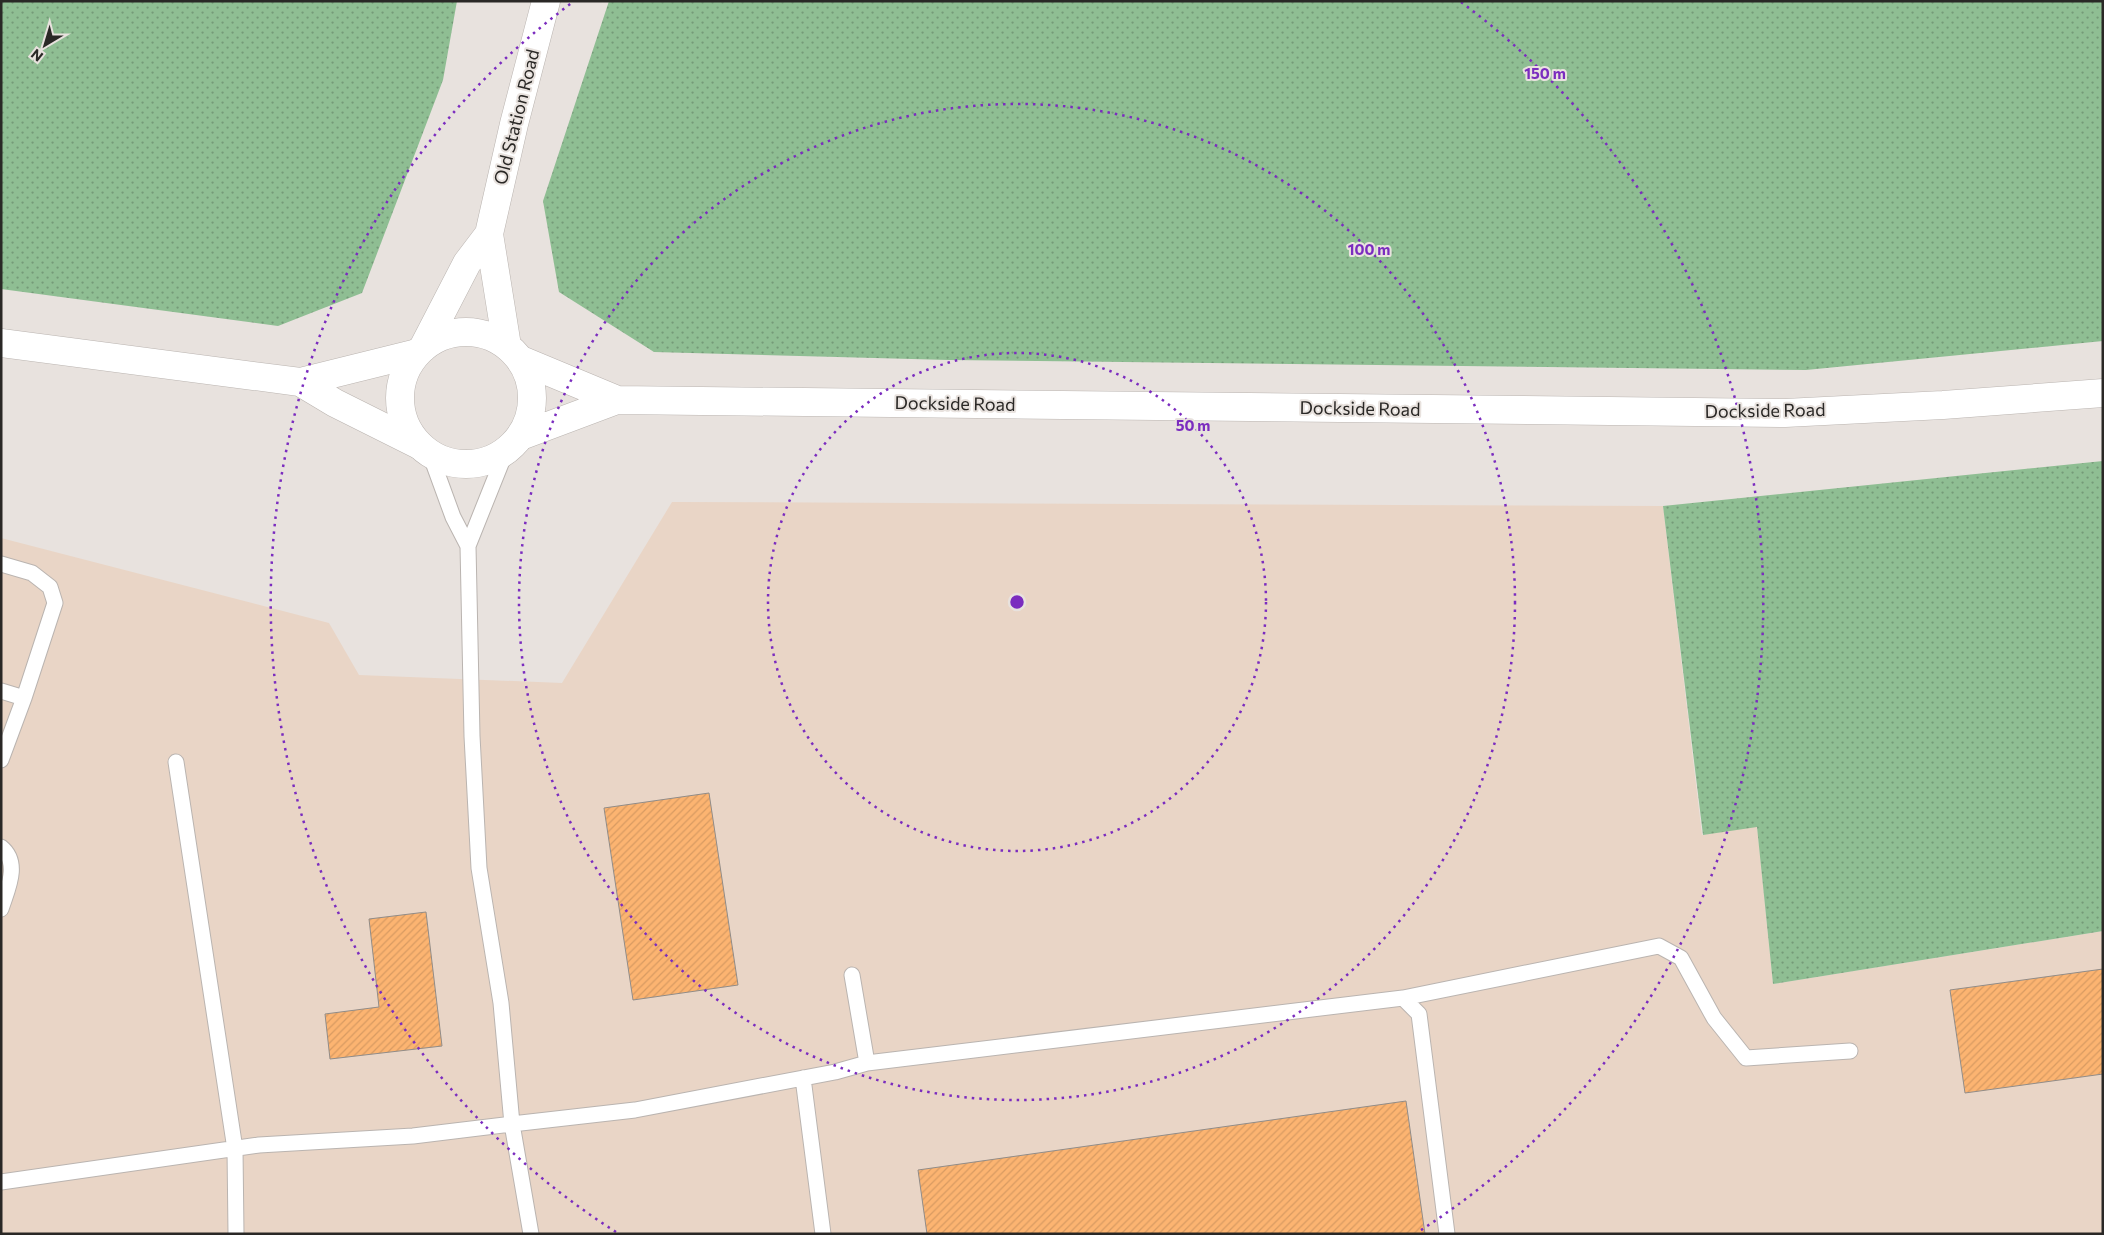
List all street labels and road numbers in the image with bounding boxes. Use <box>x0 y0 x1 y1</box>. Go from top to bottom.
street label: Old Station Road <box>489 47 543 187</box>
street label: Dockside Road <box>894 391 1016 415</box>
street label: Dockside Road <box>1299 396 1421 420</box>
street label: Dockside Road <box>1704 398 1826 422</box>

